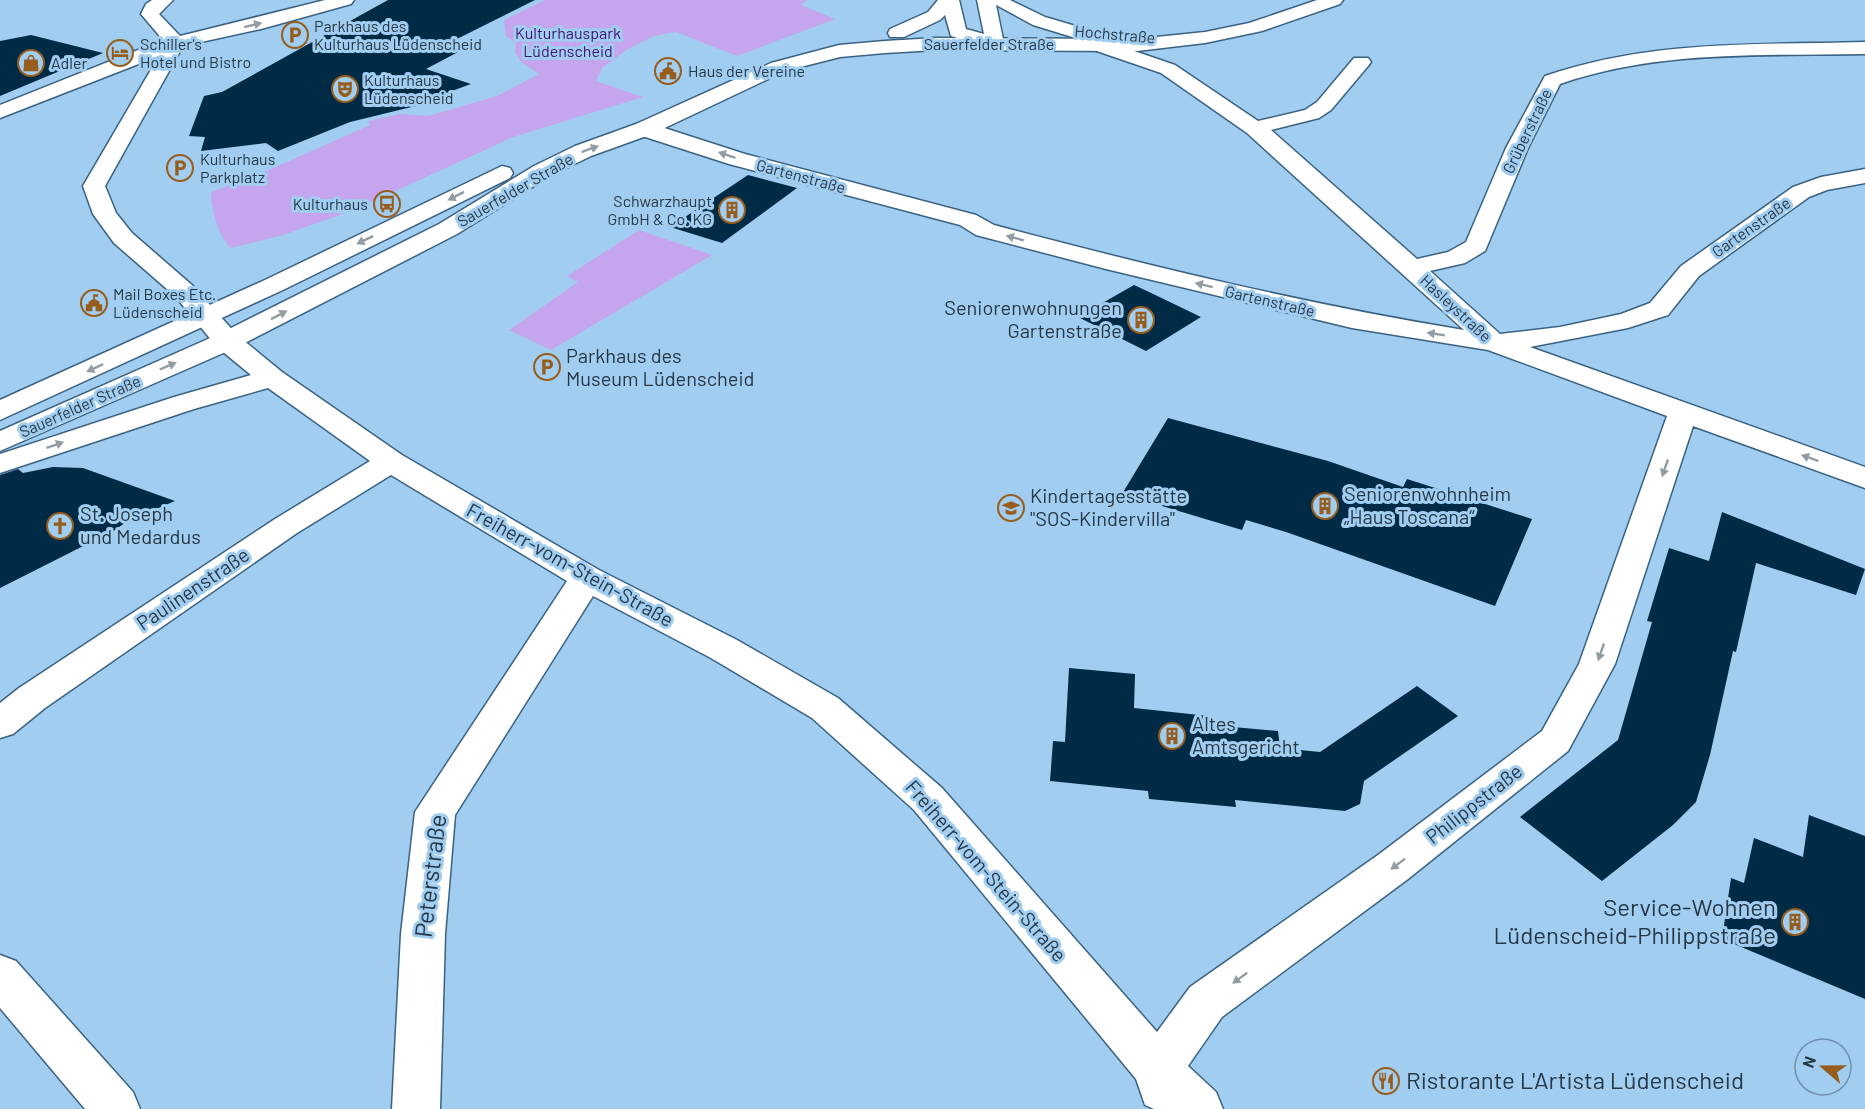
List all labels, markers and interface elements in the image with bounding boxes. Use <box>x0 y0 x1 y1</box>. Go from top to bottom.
place label: Parkhaus des Kulturhaus Lüdenscheid <box>314 16 482 53</box>
one-way arrow <box>244 19 263 29</box>
parking icon: Parkhaus des Kulturhaus Lüdenscheid <box>280 20 310 50</box>
street label: Hochstraße <box>1074 21 1156 46</box>
park label: Kulturhauspark Lüdenscheid <box>515 23 621 60</box>
place label: Schiller's Hotel und Bistro <box>140 34 251 71</box>
street label: Sauerfelder Straße <box>924 34 1054 53</box>
hotel icon: Schiller's Hotel und Bistro <box>105 38 135 68</box>
shop icon: Adler <box>16 48 46 78</box>
place label: Adler <box>51 53 87 72</box>
public building icon: Haus der Vereine <box>653 56 683 86</box>
place label: Haus der Vereine <box>688 61 805 80</box>
place label: Kulturhaus Lüdenscheid <box>364 70 453 107</box>
theatre icon: Kulturhaus Lüdenscheid <box>330 74 360 104</box>
street label: Grüberstraße <box>1498 85 1555 176</box>
one-way arrow <box>582 143 600 153</box>
place label: Kulturhaus Parkplatz <box>200 149 275 186</box>
street label: Sauerfelder Straße <box>453 149 576 230</box>
one-way arrow <box>718 150 736 160</box>
parking icon: Kulturhaus Parkplatz <box>165 153 195 183</box>
street label: Gartenstraße <box>754 154 848 197</box>
bus stop icon: Kulturhaus <box>372 189 402 219</box>
one-way arrow <box>447 191 464 201</box>
place label: Schwarzhaupt GmbH & Co. KG <box>608 191 712 228</box>
street label: Gartenstraße <box>1708 193 1794 261</box>
place label: Kulturhaus <box>293 194 368 213</box>
building icon: Schwarzhaupt GmbH & Co. KG <box>717 195 747 225</box>
one-way arrow <box>1006 232 1024 242</box>
one-way arrow <box>357 236 374 245</box>
street label: Hasleystraße <box>1417 270 1496 345</box>
one-way arrow <box>1195 280 1214 290</box>
street label: Gartenstraße <box>1223 281 1317 320</box>
place label: Mail Boxes Etc. Lüdenscheid <box>113 284 216 321</box>
public building icon: Mail Boxes Etc. Lüdenscheid <box>79 288 109 318</box>
place label: Seniorenwohnungen Gartenstraße <box>944 295 1122 342</box>
building icon: Seniorenwohnungen Gartenstraße <box>1126 305 1156 335</box>
one-way arrow <box>270 310 287 319</box>
one-way arrow <box>1427 330 1446 339</box>
place label: Parkhaus des Museum Lüdenscheid <box>566 343 754 390</box>
parking icon: Parkhaus des Museum Lüdenscheid <box>532 352 562 382</box>
one-way arrow <box>159 361 177 370</box>
one-way arrow <box>86 363 103 372</box>
street label: Sauerfelder Straße <box>16 370 143 441</box>
one-way arrow <box>46 439 64 449</box>
one-way arrow <box>1801 452 1819 462</box>
one-way arrow <box>1659 459 1669 477</box>
place label: Seniorenwohnheim „Haus Toscana“ <box>1344 481 1511 528</box>
place label: Kindertagesstätte "SOS-Kindervilla" <box>1030 483 1187 530</box>
building icon: Seniorenwohnheim „Haus Toscana“ <box>1310 491 1340 521</box>
school or university icon: Kindertagesstätte "SOS-Kindervilla" <box>996 493 1026 523</box>
street label: Freiherr-vom-Stein-Straße <box>463 497 678 631</box>
place label: St. Joseph und Medardus <box>80 501 201 548</box>
church icon: St. Joseph und Medardus <box>45 511 75 541</box>
street label: Paulinenstraße <box>132 542 253 635</box>
one-way arrow <box>1595 643 1605 661</box>
place label: Altes Amtsgericht <box>1192 711 1300 758</box>
building icon: Altes Amtsgericht <box>1157 721 1187 751</box>
street label: Philippstraße <box>1420 758 1526 848</box>
street label: Freiherr-vom-Stein-Straße <box>901 775 1072 966</box>
street label: Peterstraße <box>408 813 451 939</box>
one-way arrow <box>1390 857 1405 869</box>
place label: Service-Wohnen Lüdenscheid-Philippstraße <box>1494 892 1776 949</box>
building icon: Service-Wohnen Lüdenscheid-Philippstraße <box>1780 907 1810 937</box>
one-way arrow <box>1232 972 1248 984</box>
north arrow <box>1793 1037 1853 1097</box>
text: N <box>1798 1053 1819 1070</box>
place label: Ristorante L'Artista Lüdenscheid <box>1406 1065 1744 1094</box>
restaurant icon: Ristorante L'Artista Lüdenscheid <box>1371 1066 1401 1096</box>

